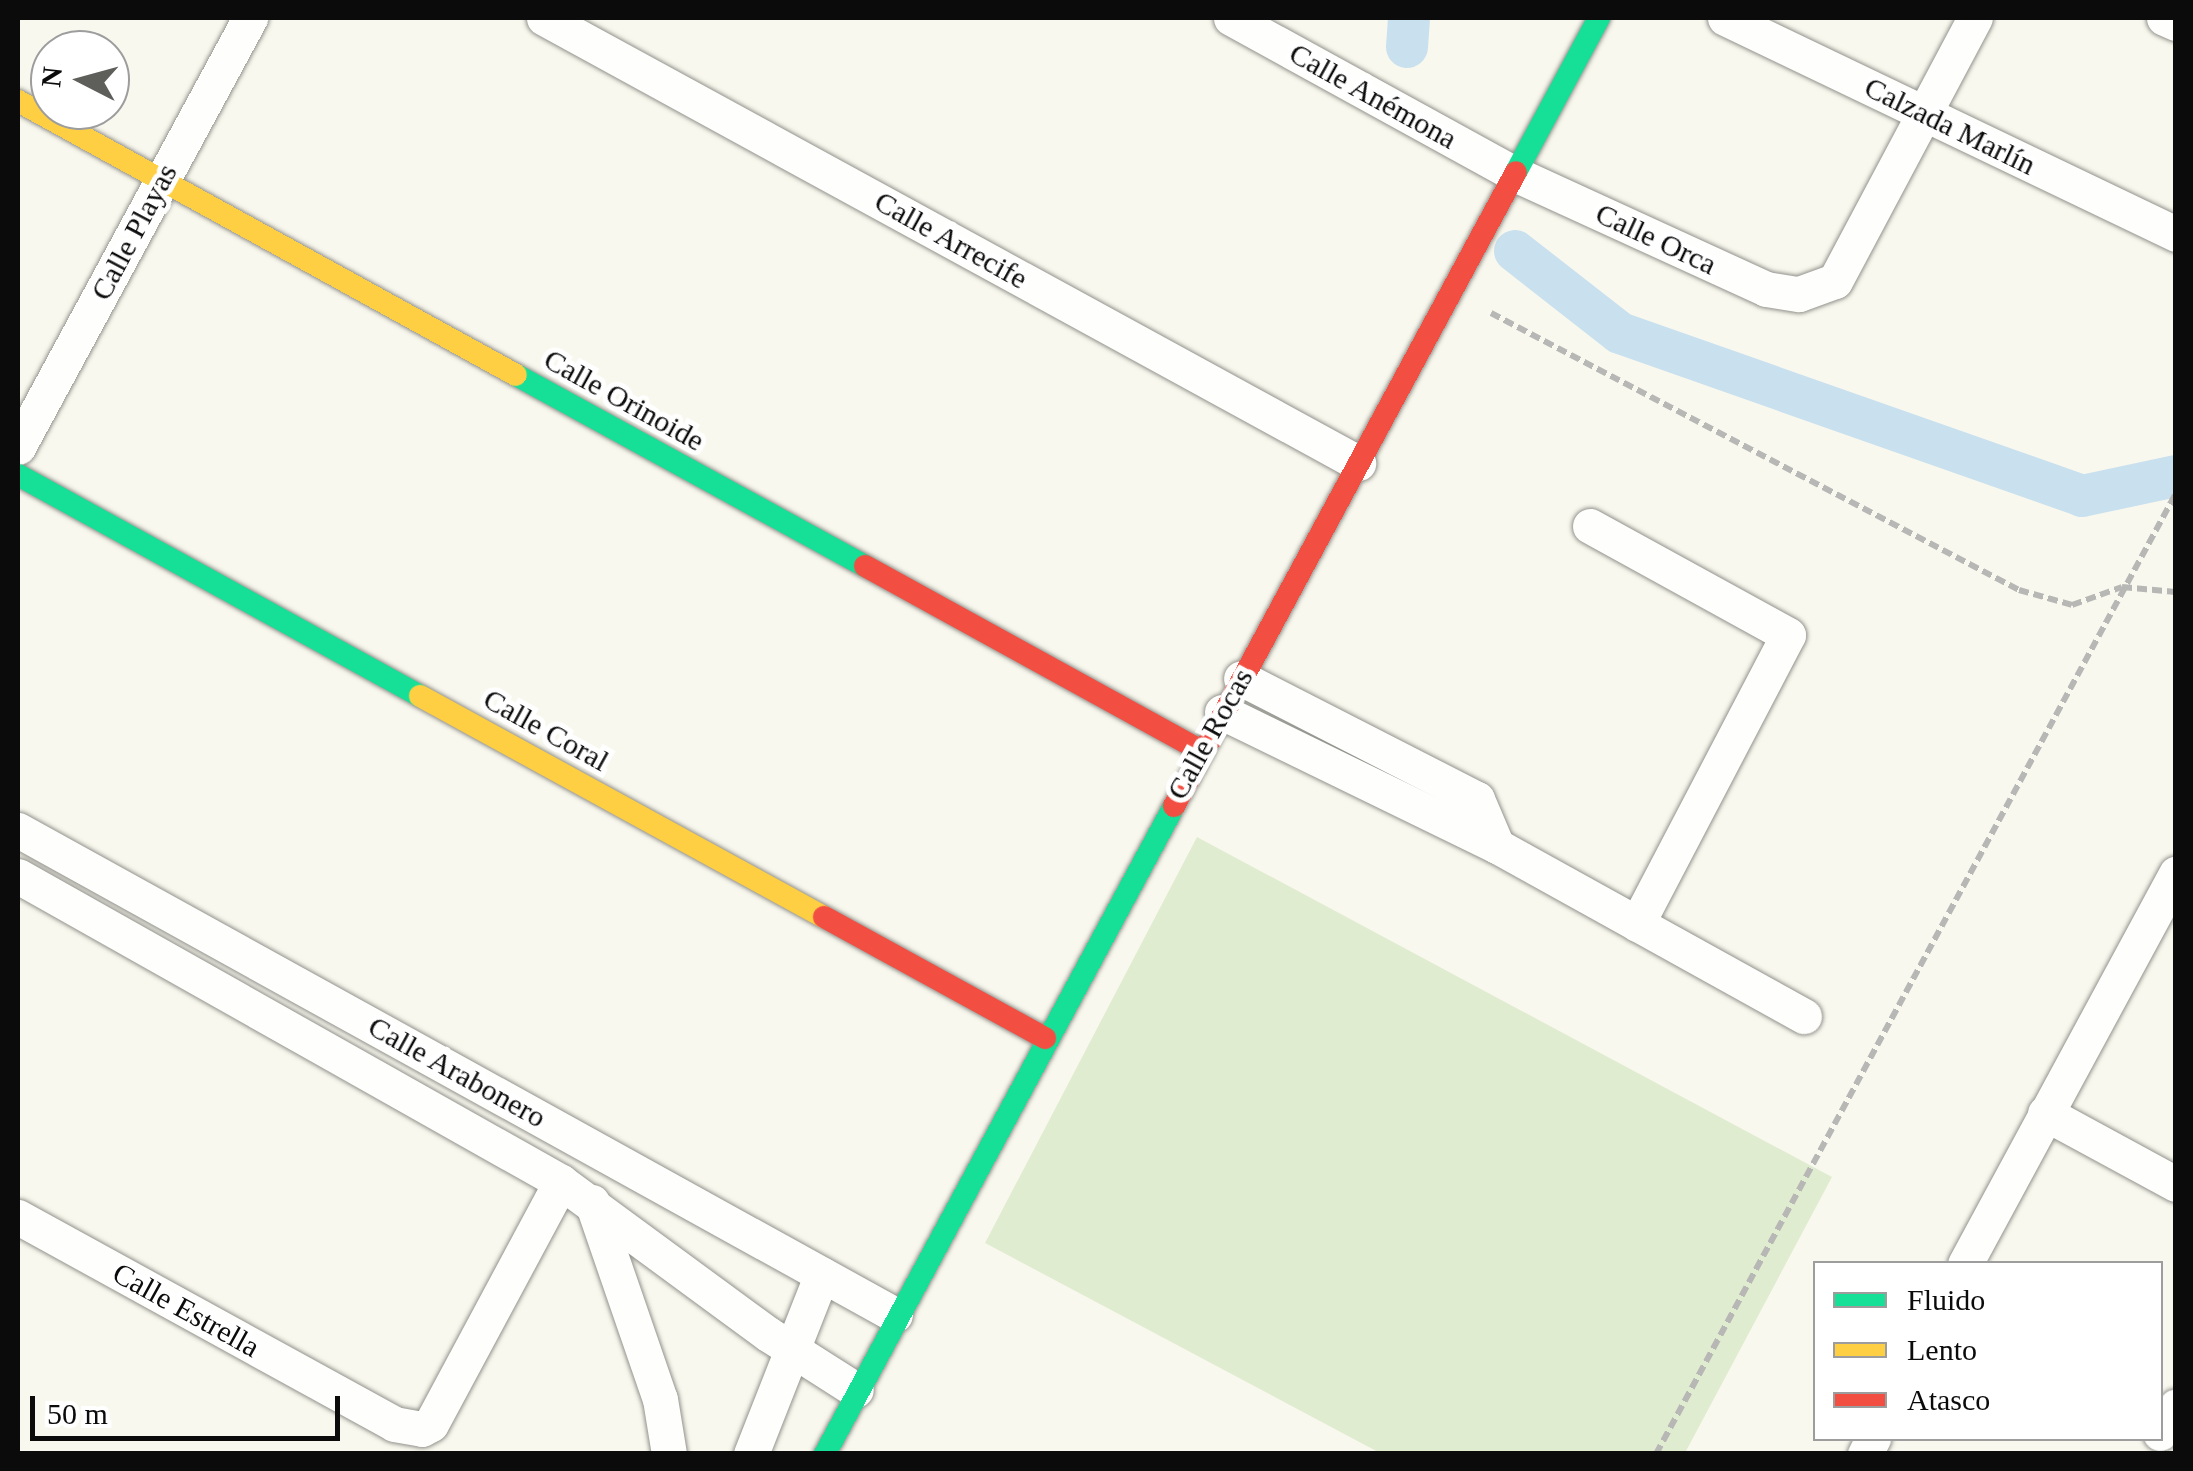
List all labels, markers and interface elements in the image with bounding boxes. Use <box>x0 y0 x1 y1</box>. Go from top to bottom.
north arrow <box>30 30 130 130</box>
street label: Calle Anémona <box>1282 35 1464 157</box>
text: N <box>35 65 68 89</box>
street label: Calzada Marlín <box>1859 69 2041 183</box>
street label: Calle Playas <box>83 158 185 306</box>
street label: Calle Arrecife <box>868 183 1034 297</box>
street label: Calle Orca <box>1590 195 1722 283</box>
street label: Calle Orinoide <box>538 341 710 459</box>
street label: Calle Rocas <box>1159 662 1261 806</box>
street label: Calle Coral <box>477 681 615 779</box>
street label: Calle Arabonero <box>361 1008 553 1136</box>
street label: Calle Estrella <box>106 1255 266 1365</box>
legend <box>1813 1261 2163 1441</box>
text: Fluido <box>1907 1283 1985 1316</box>
text: Lento <box>1907 1333 1977 1366</box>
scale bar <box>35 1376 345 1438</box>
text: Atasco <box>1907 1383 1990 1416</box>
text: 50 m <box>47 1397 108 1430</box>

